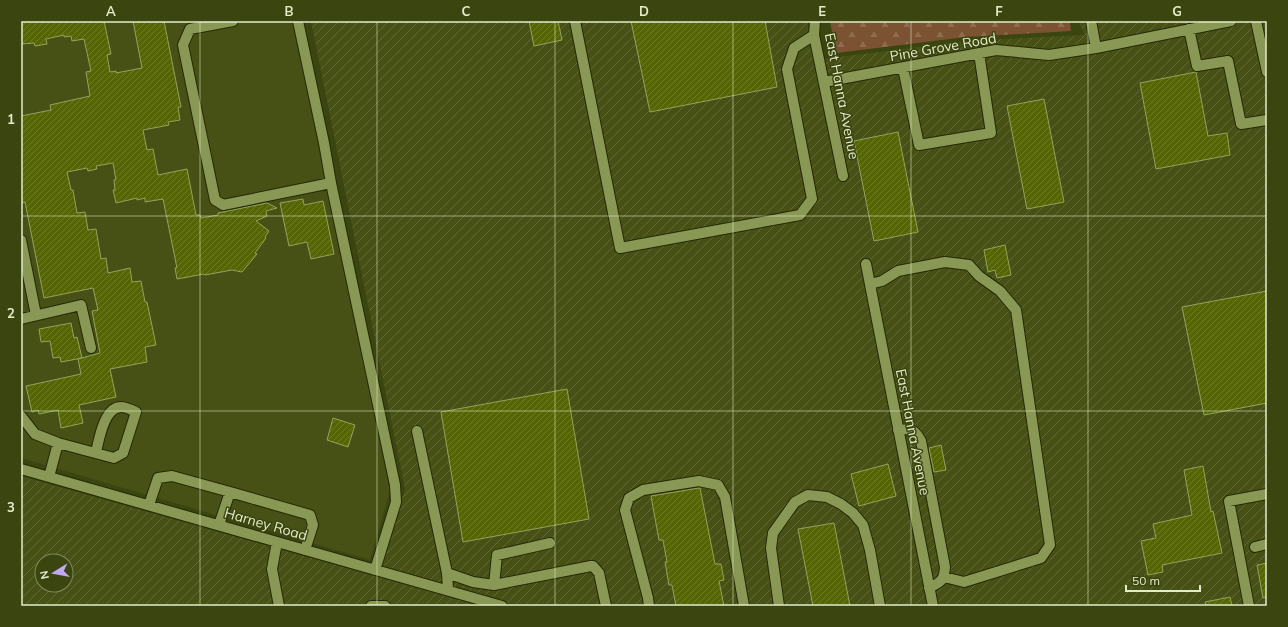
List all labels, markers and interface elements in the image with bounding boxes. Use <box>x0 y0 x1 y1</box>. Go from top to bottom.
text: A <box>106 3 116 19</box>
text: B <box>285 3 294 19</box>
text: C <box>462 3 471 19</box>
text: D <box>639 3 649 19</box>
text: E <box>818 3 826 19</box>
text: F <box>995 3 1003 19</box>
text: G <box>1172 3 1182 19</box>
street label: Pine Grove Road <box>888 29 998 65</box>
street label: East Hanna Avenue <box>821 31 863 161</box>
text: 1 <box>7 111 15 127</box>
text: 2 <box>7 305 15 321</box>
street label: East Hanna Avenue <box>892 367 934 497</box>
text: 3 <box>7 499 15 515</box>
street label: Harney Road <box>222 504 310 544</box>
north arrow <box>34 553 74 593</box>
scale bar <box>1126 567 1200 593</box>
text: N <box>37 569 52 580</box>
text: 50 m <box>1132 573 1160 588</box>

